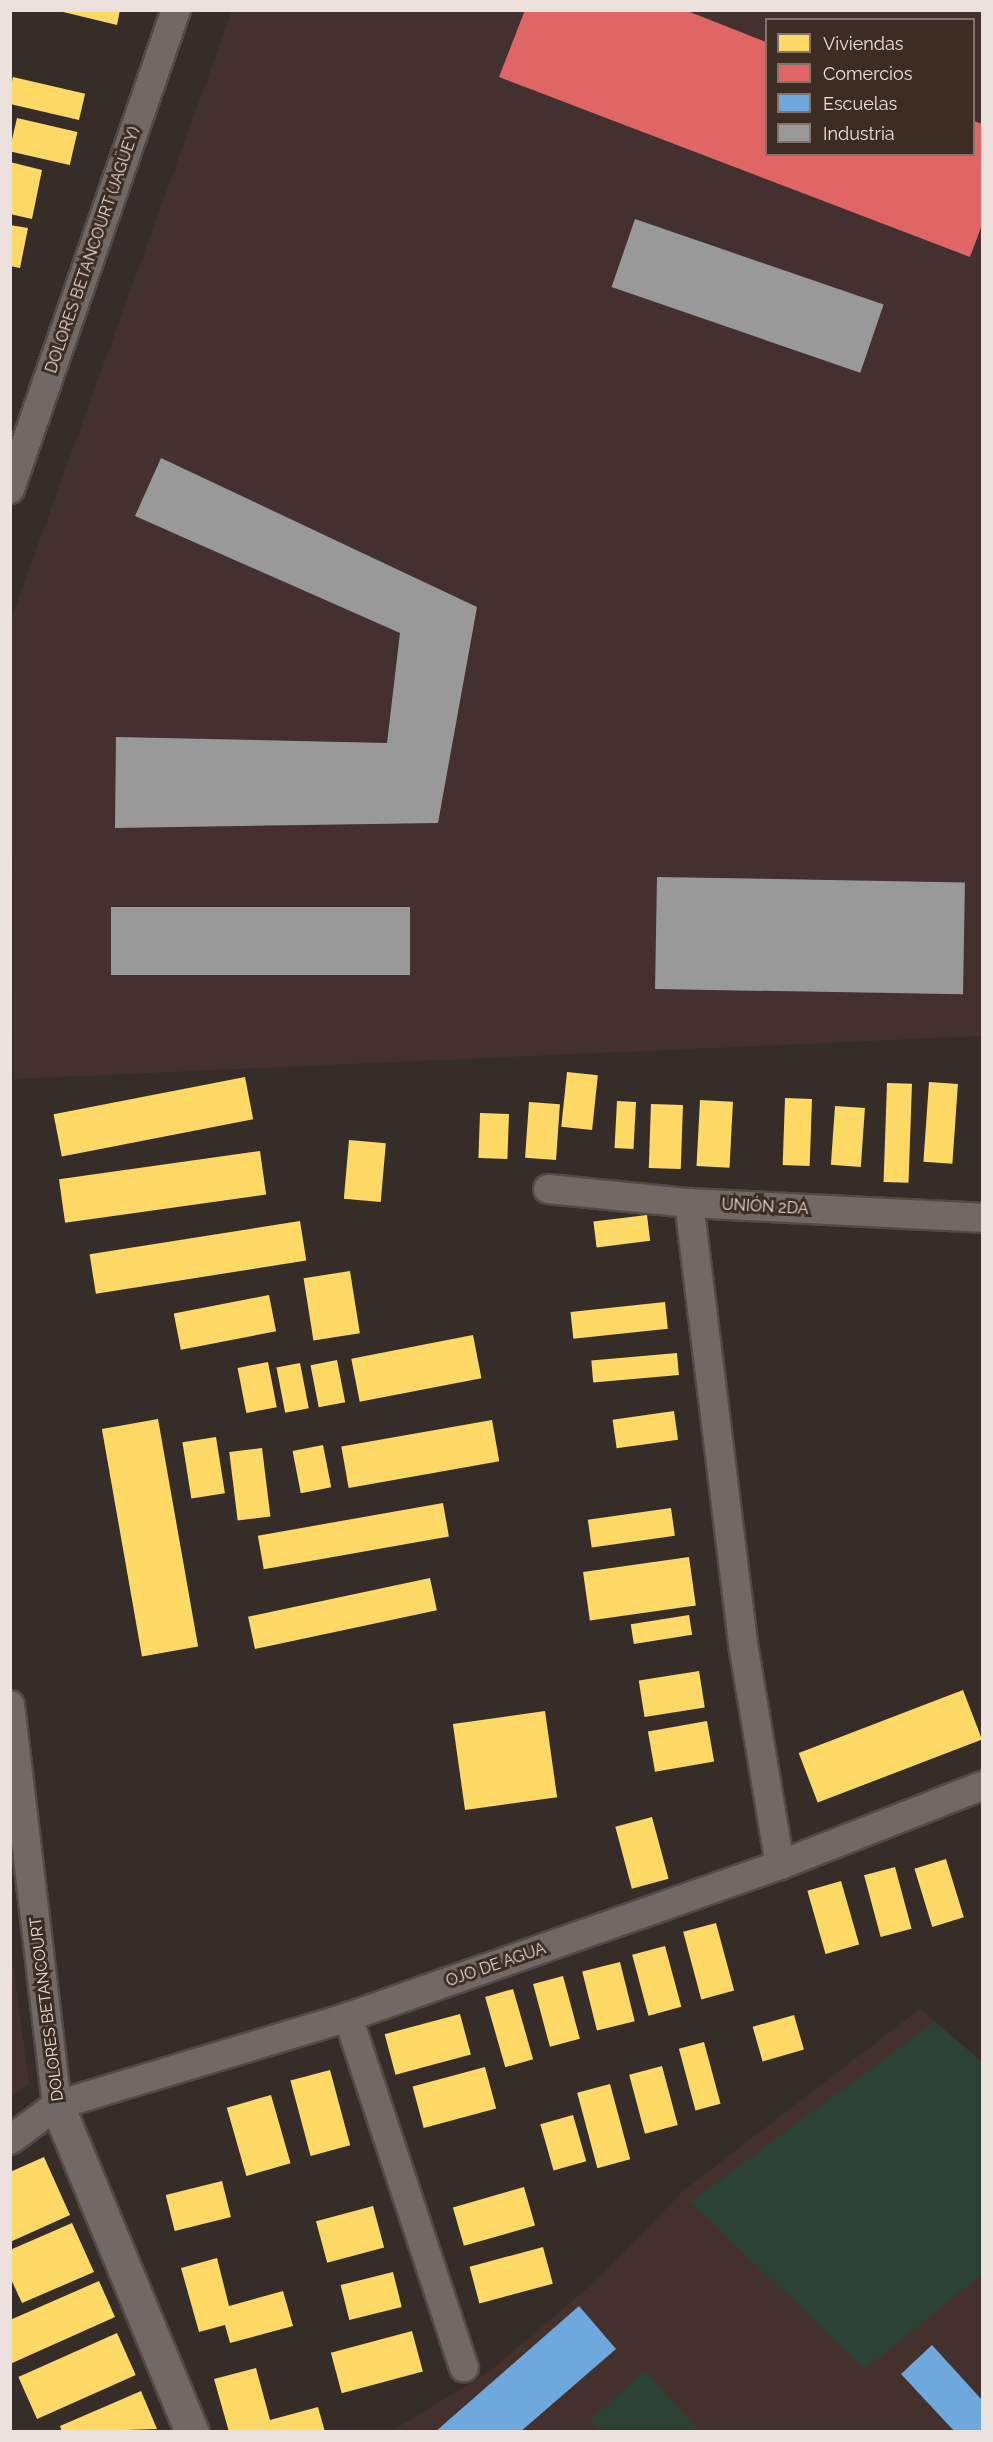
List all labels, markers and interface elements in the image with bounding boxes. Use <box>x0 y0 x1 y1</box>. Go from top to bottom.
legend <box>765 18 975 156</box>
text: Viviendas <box>823 33 903 54</box>
text: Comercios <box>823 63 912 84</box>
text: Escuelas <box>823 93 897 114</box>
text: Industria <box>823 123 895 144</box>
street label: DOLORES BETANCOURT (JAGÜEY) <box>42 124 144 376</box>
street label: UNIÓN 2DA <box>721 1195 809 1219</box>
street label: DOLORES BETANCOURT <box>26 1916 68 2102</box>
street label: OJO DE AGUA <box>443 1939 549 1991</box>

